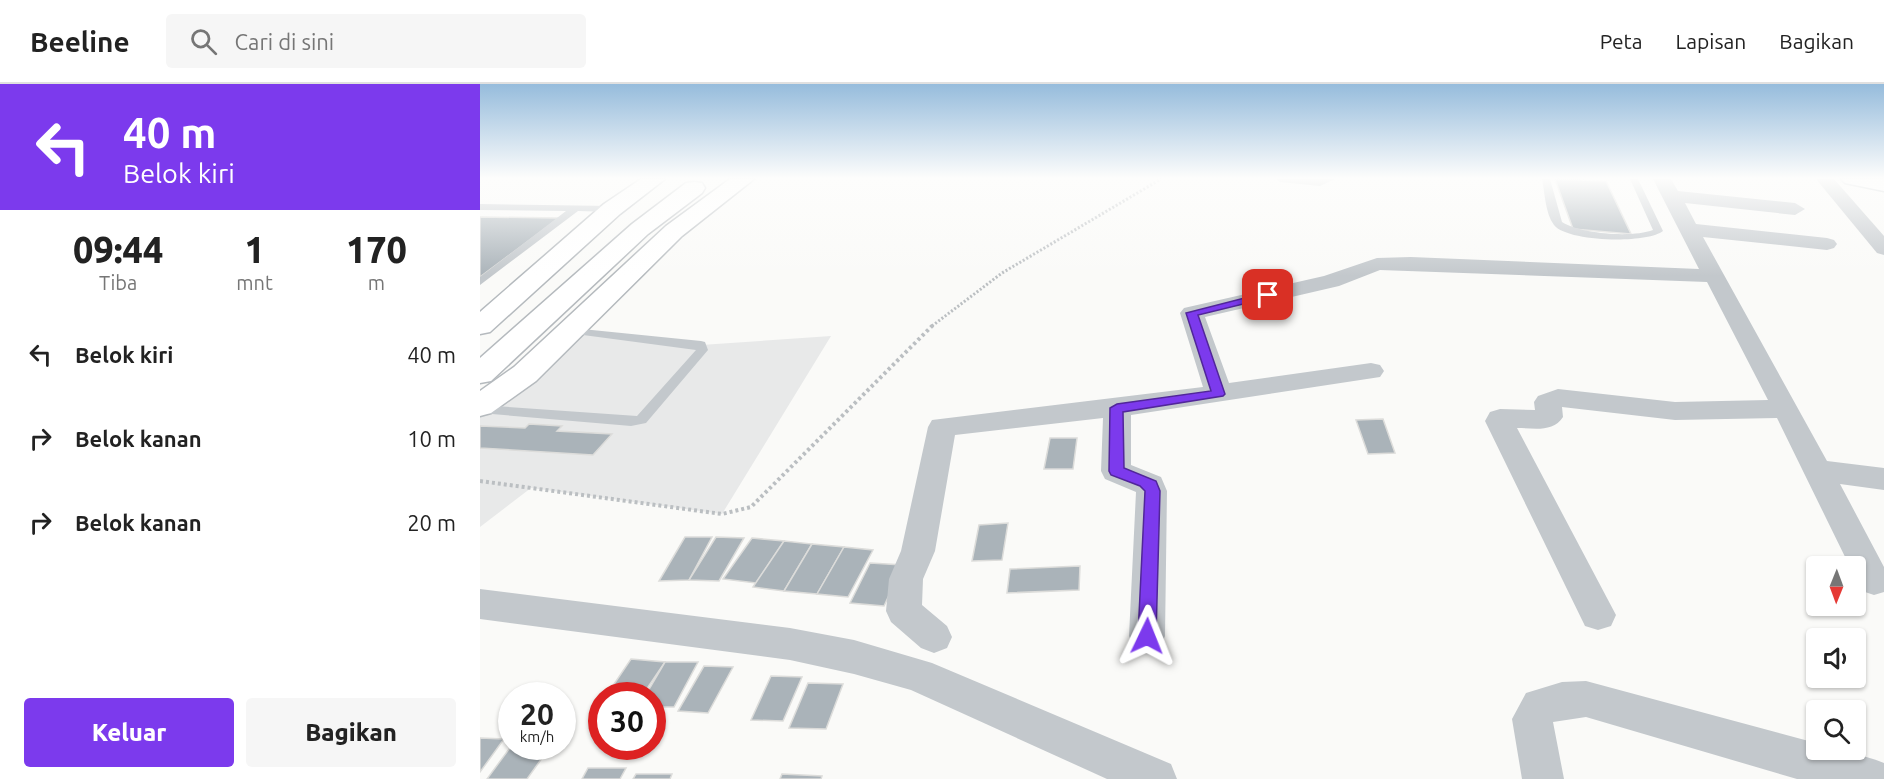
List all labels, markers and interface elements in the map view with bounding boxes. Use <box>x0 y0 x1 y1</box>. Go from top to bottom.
search box <box>166 14 586 68</box>
icon: search <box>187 25 220 58</box>
text: Beeline <box>30 26 130 57</box>
text: Cari di sini <box>235 29 334 54</box>
text: Peta <box>1600 29 1643 53</box>
text: Lapisan <box>1676 29 1746 53</box>
text: Bagikan <box>1779 29 1854 53</box>
icon: left <box>24 108 102 186</box>
text: 40 m <box>123 109 217 156</box>
text: Belok kiri <box>123 158 235 188</box>
text: 09:44 <box>73 229 163 270</box>
text: 1 <box>244 229 265 270</box>
text: 170 <box>346 229 407 270</box>
pin <box>1242 269 1293 320</box>
text: Tiba <box>99 271 137 294</box>
text: mnt <box>236 271 273 294</box>
text: m <box>368 271 385 294</box>
icon: arrive <box>1251 278 1284 311</box>
icon: left <box>24 338 57 371</box>
text: Belok kiri <box>75 342 173 367</box>
text: 40 m <box>407 342 456 367</box>
icon: right <box>24 422 57 455</box>
text: Belok kanan <box>75 426 202 451</box>
text: 10 m <box>407 426 456 451</box>
icon: right <box>24 506 57 539</box>
text: Belok kanan <box>75 510 202 535</box>
text: 20 m <box>407 510 456 535</box>
north arrow <box>1806 556 1866 616</box>
map controls <box>1806 556 1866 760</box>
position arrow <box>1115 604 1179 668</box>
button: sound <box>1806 628 1866 688</box>
speed limit sign: 30 <box>588 682 666 760</box>
text: 20 <box>520 697 554 731</box>
button: Keluar <box>24 698 234 767</box>
button: Bagikan <box>246 698 456 767</box>
button: search <box>1806 700 1866 760</box>
text: km/h <box>520 728 554 745</box>

